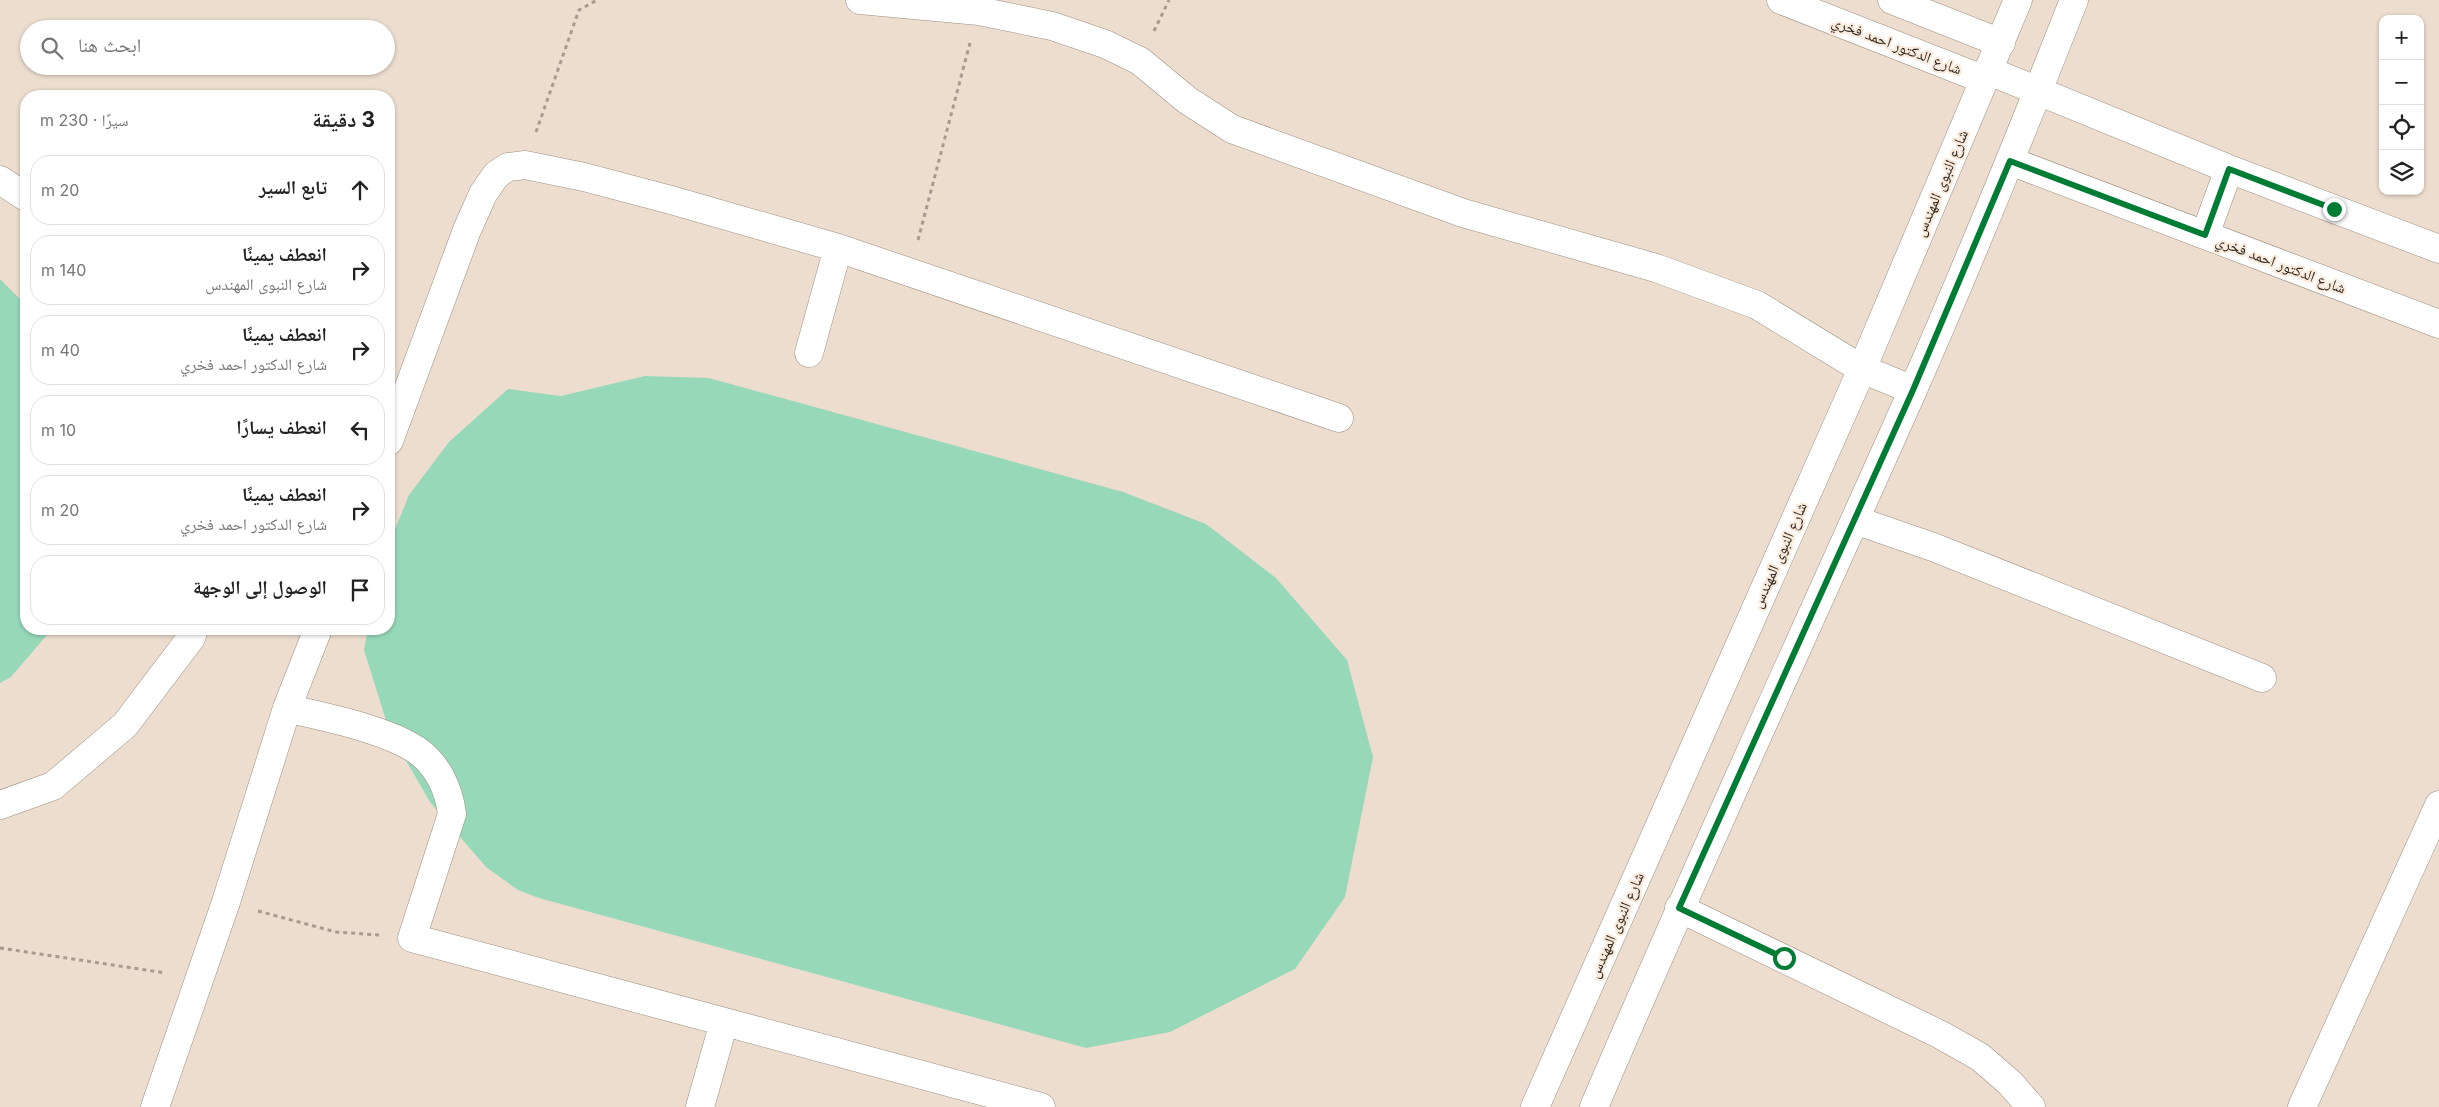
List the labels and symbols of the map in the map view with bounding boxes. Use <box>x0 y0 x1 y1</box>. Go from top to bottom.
street label: شارع الدكتور احمد فخري <box>1828 11 1965 81</box>
street label: شارع النبوى المهندس <box>1910 127 1973 240</box>
route end <box>2323 198 2346 221</box>
street label: شارع الدكتور احمد فخري <box>2212 230 2349 300</box>
street label: شارع النبوى المهندس <box>1747 499 1812 611</box>
street label: شارع النبوى المهندس <box>1584 869 1649 981</box>
route start <box>1773 947 1796 970</box>

